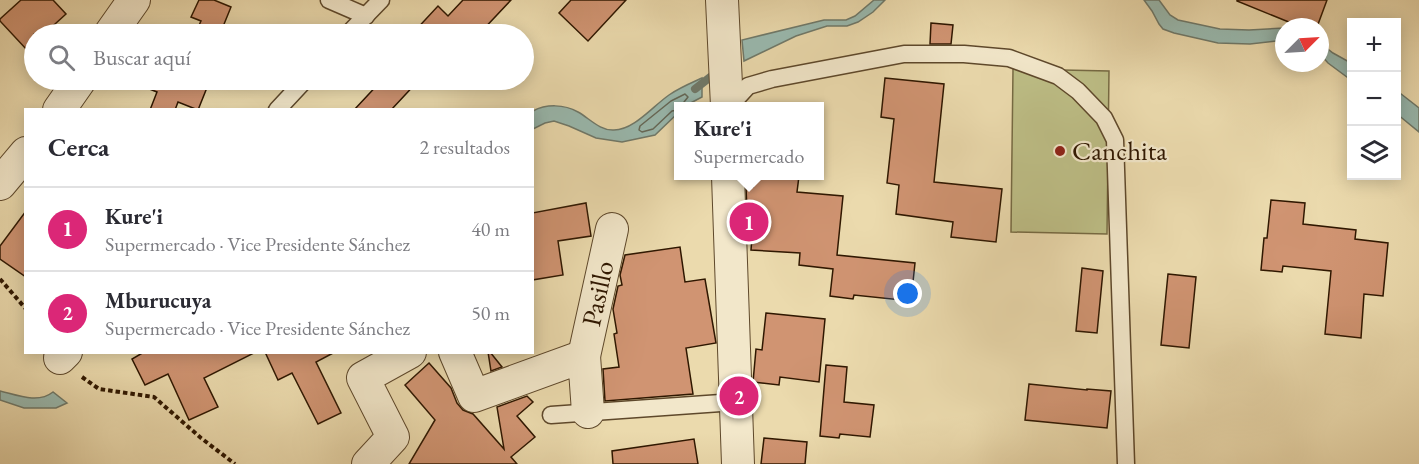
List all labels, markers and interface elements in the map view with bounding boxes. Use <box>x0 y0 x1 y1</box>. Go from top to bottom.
north arrow <box>1275 18 1329 72</box>
map controls <box>1347 18 1401 180</box>
button: + <box>1347 18 1401 72</box>
search box <box>24 24 534 90</box>
icon: search <box>45 41 78 74</box>
text: Buscar aquí <box>93 43 191 72</box>
button: − <box>1347 72 1401 126</box>
popup <box>674 102 824 180</box>
text: Kure'i <box>694 114 752 143</box>
button: layers <box>1347 126 1401 180</box>
text: Cerca <box>48 130 109 164</box>
place label: Canchita <box>1072 133 1167 168</box>
text: 2 resultados <box>419 134 510 160</box>
text: Supermercado <box>694 143 804 169</box>
marker: Canchita <box>1053 144 1067 158</box>
pin: 1 <box>730 200 768 244</box>
text: Kure'i <box>105 202 163 231</box>
text: 1 <box>62 216 73 242</box>
text: 40 m <box>471 216 510 242</box>
text: Supermercado · Vice Presidente Sánchez <box>105 231 410 257</box>
street label: Pasillo <box>573 257 621 329</box>
your location <box>893 279 922 308</box>
text: Mburucuya <box>105 286 211 315</box>
text: 2 <box>62 300 73 326</box>
text: 50 m <box>471 300 510 326</box>
text: Supermercado · Vice Presidente Sánchez <box>105 315 410 341</box>
pin: 2 <box>720 374 758 418</box>

